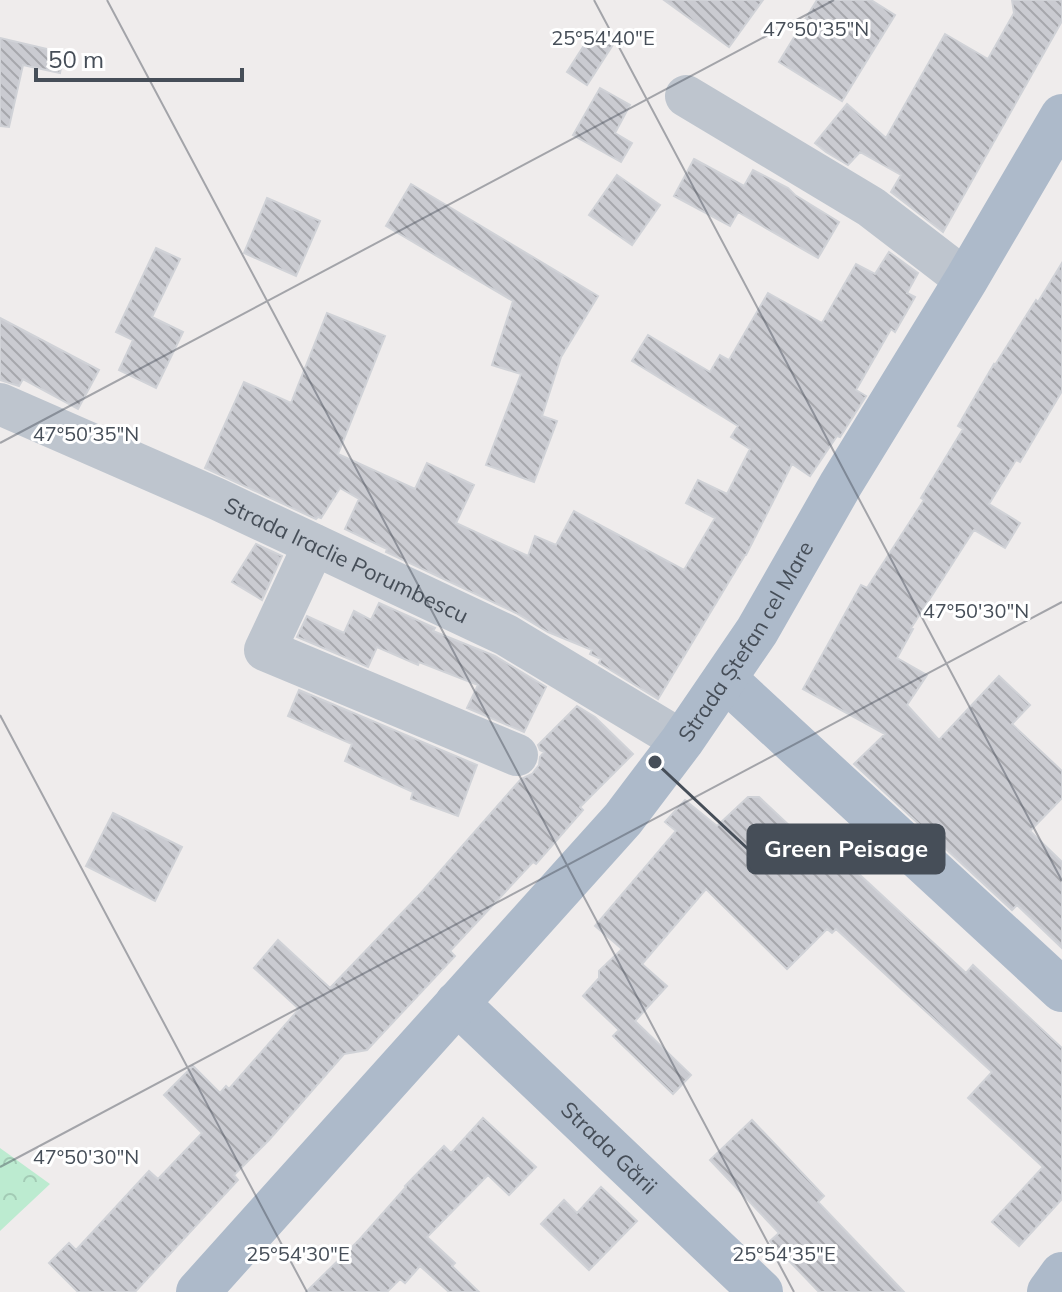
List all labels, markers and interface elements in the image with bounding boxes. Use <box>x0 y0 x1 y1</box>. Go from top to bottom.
text: 47°50'35"N <box>763 16 869 41</box>
text: 25°54'40"E <box>551 25 655 50</box>
scale bar <box>36 32 242 82</box>
text: 50 m <box>48 44 104 74</box>
text: 47°50'35"N <box>33 421 139 446</box>
street label: Strada Iraclie Porumbescu <box>220 491 473 629</box>
street label: Strada Ștefan cel Mare <box>672 536 820 747</box>
text: 47°50'30"N <box>923 598 1029 623</box>
callout: Green Peisage <box>748 825 944 873</box>
text: Green Peisage <box>764 833 928 863</box>
street label: Strada Gării <box>555 1095 663 1200</box>
text: 47°50'30"N <box>33 1144 139 1169</box>
text: 25°54'30"E <box>246 1241 350 1266</box>
text: 25°54'35"E <box>732 1241 836 1266</box>

